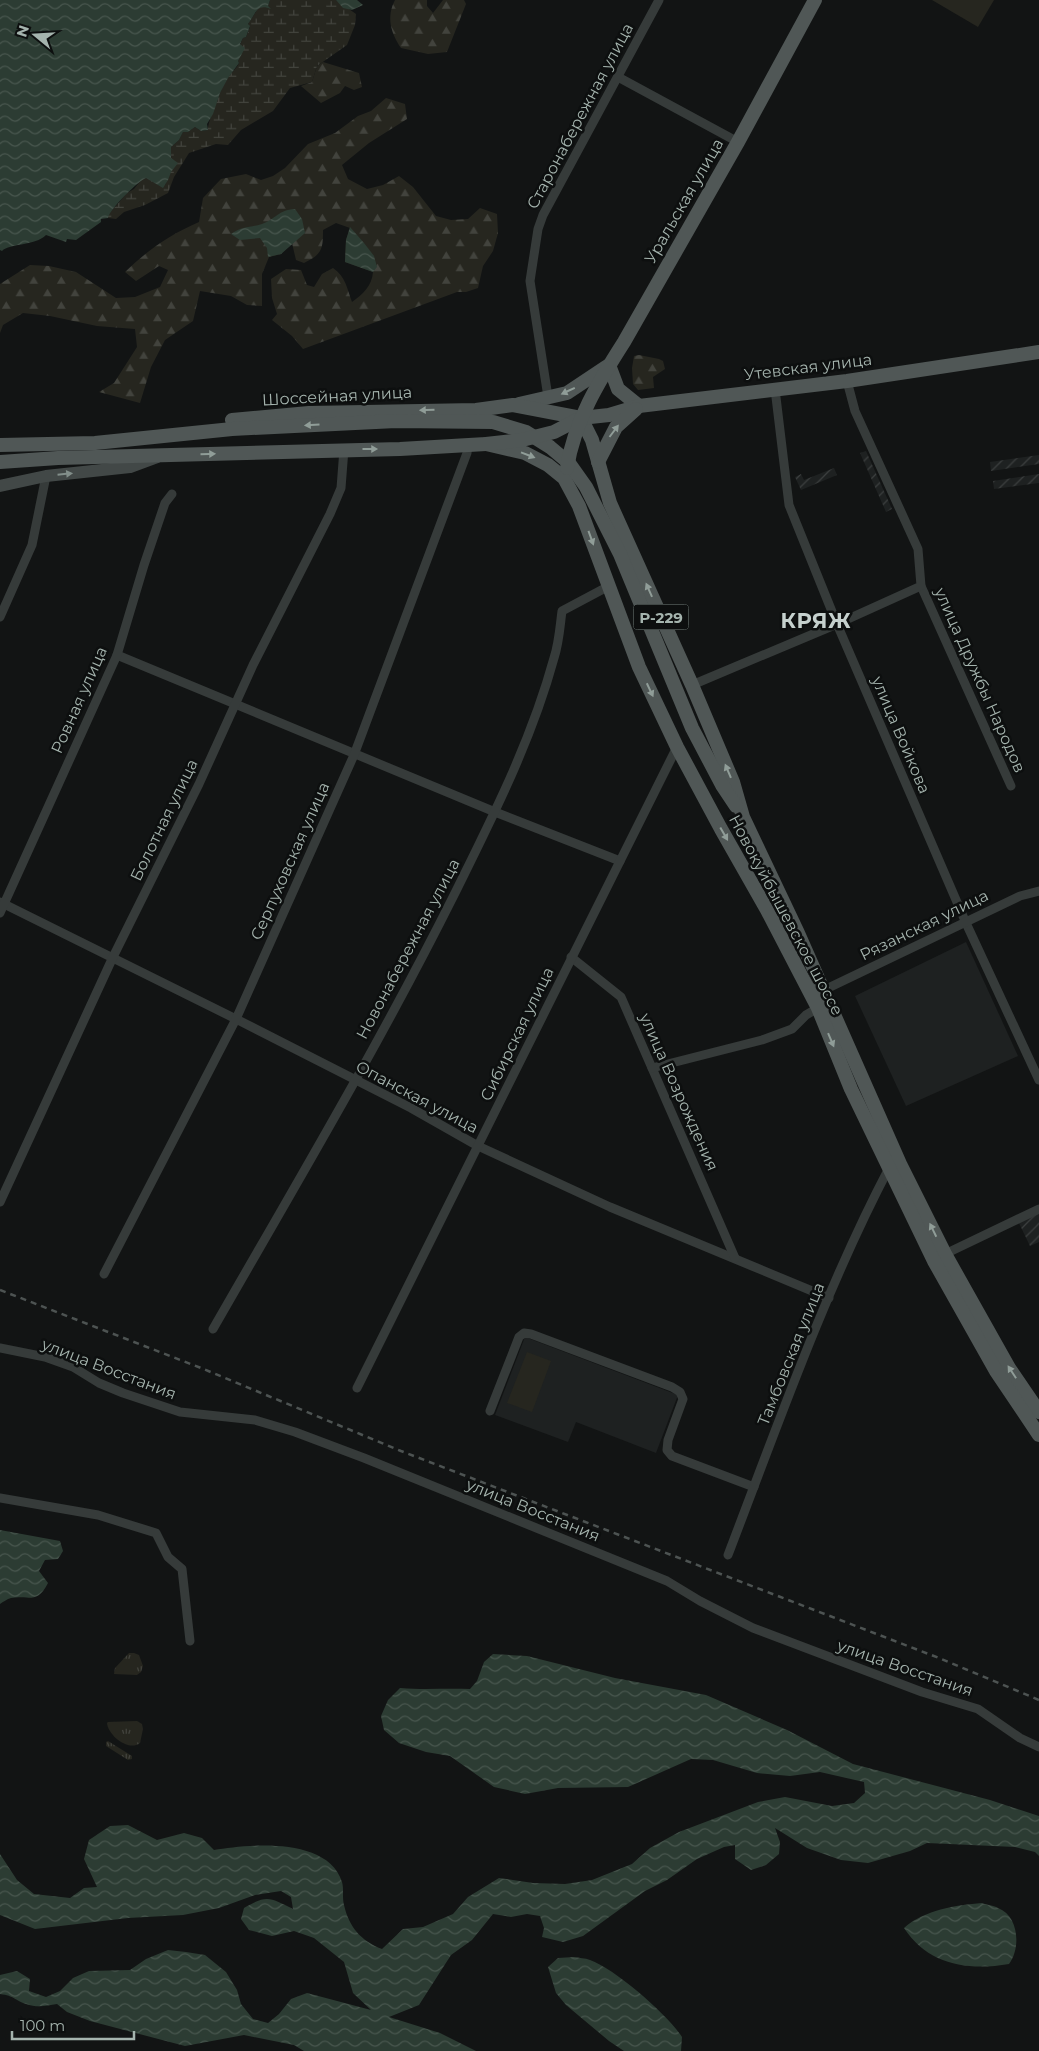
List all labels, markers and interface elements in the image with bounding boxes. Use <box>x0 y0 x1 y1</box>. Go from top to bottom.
north arrow <box>10 10 60 60</box>
street label: Старонабережная улица <box>523 20 637 212</box>
text: N <box>12 23 33 39</box>
street label: Уральская улица <box>641 135 727 267</box>
street label: Утевская улица <box>743 350 873 384</box>
street label: Шоссейная улица <box>261 383 413 409</box>
one-way arrow <box>560 387 575 396</box>
one-way arrow <box>419 406 435 414</box>
one-way arrow <box>304 421 320 429</box>
one-way arrow <box>609 425 620 438</box>
one-way arrow <box>363 445 379 453</box>
one-way arrow <box>200 450 216 458</box>
one-way arrow <box>521 451 535 459</box>
one-way arrow <box>57 470 73 478</box>
one-way arrow <box>587 531 595 546</box>
one-way arrow <box>645 583 653 597</box>
street label: улица Дружбы Народов <box>930 584 1029 775</box>
road number: Р-229 <box>634 604 688 630</box>
district label: КРЯЖ <box>780 608 852 633</box>
street label: Ровная улица <box>47 644 111 756</box>
street label: улица Войкова <box>867 673 934 797</box>
one-way arrow <box>645 682 654 697</box>
street label: Болотная улица <box>126 756 202 884</box>
one-way arrow <box>723 764 731 778</box>
street label: Серпуховская улица <box>247 779 333 943</box>
street label: Новокуйбышевское шоссе <box>725 811 847 1019</box>
one-way arrow <box>719 828 728 841</box>
street label: Новонабережная улица <box>352 856 464 1042</box>
street label: Рязанская улица <box>857 886 991 964</box>
street label: Сибирская улица <box>476 964 558 1104</box>
street label: улица Возрождения <box>635 1009 722 1174</box>
one-way arrow <box>828 1033 836 1047</box>
street label: Опанская улица <box>353 1057 481 1137</box>
one-way arrow <box>929 1223 937 1237</box>
street label: Тамбовская улица <box>754 1280 828 1428</box>
street label: улица Восстания <box>38 1334 179 1403</box>
one-way arrow <box>1007 1365 1017 1379</box>
street label: улица Восстания <box>462 1474 603 1545</box>
street label: улица Восстания <box>834 1636 975 1700</box>
scale bar <box>12 2008 135 2040</box>
text: 100 m <box>20 2016 65 2035</box>

